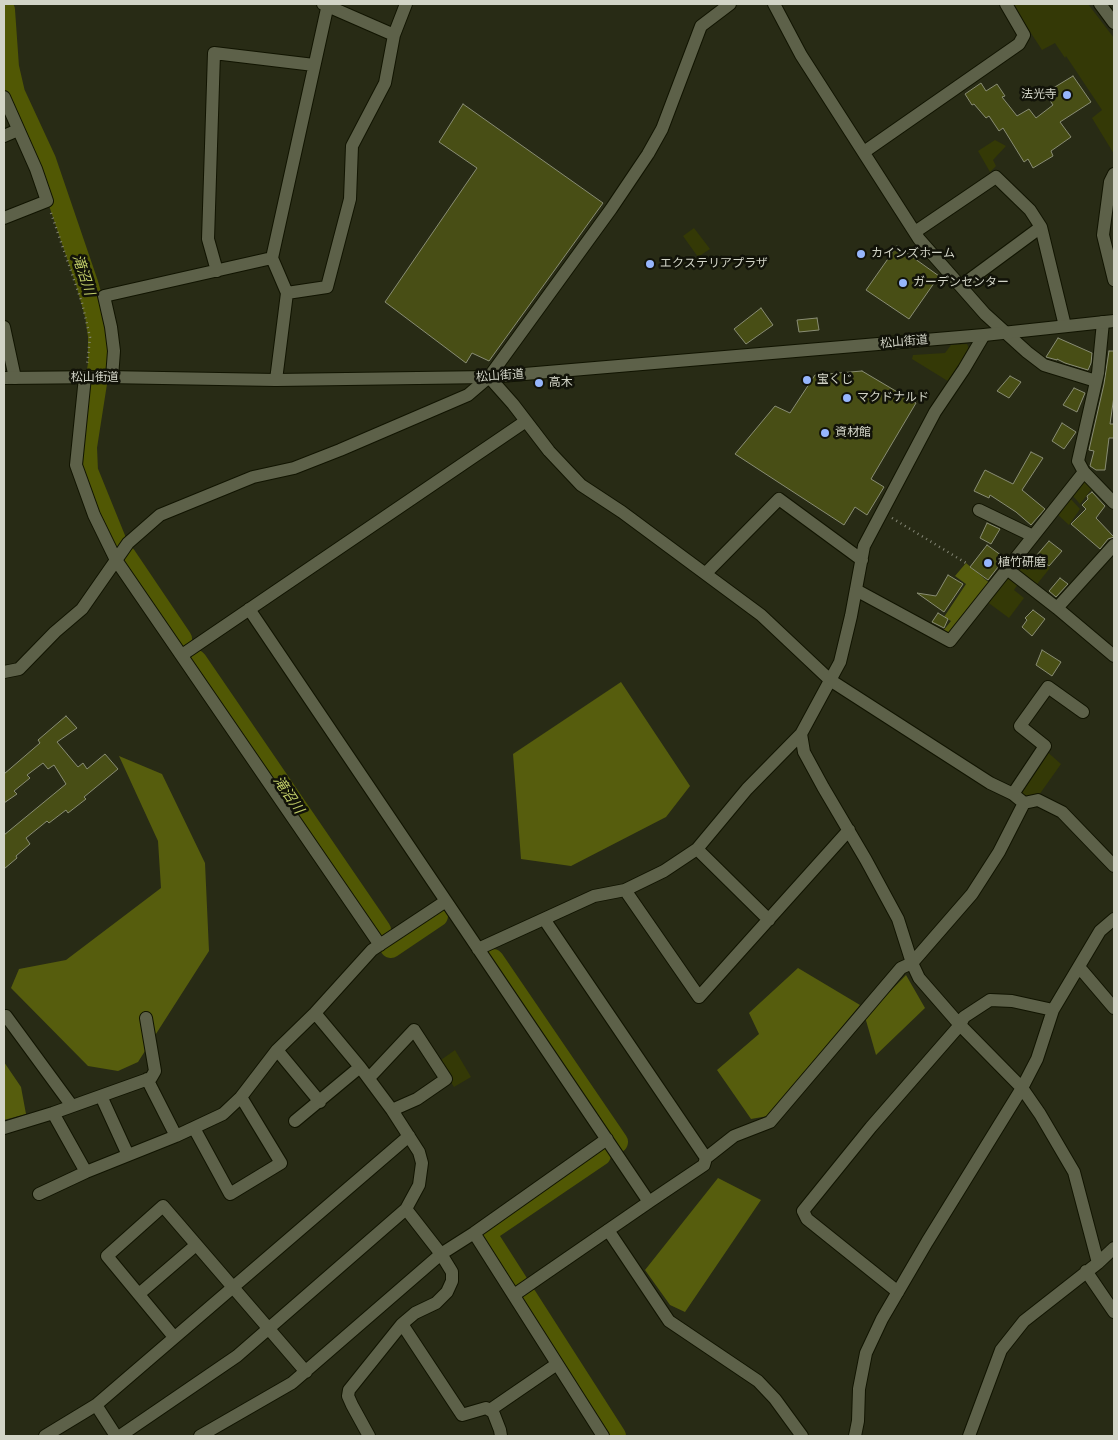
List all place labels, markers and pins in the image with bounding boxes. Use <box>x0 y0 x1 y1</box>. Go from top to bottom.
place label: 法光寺 <box>1021 88 1057 102</box>
marker: 法光寺 <box>1061 89 1073 101</box>
place label: カインズホーム <box>871 247 955 261</box>
marker: カインズホーム <box>855 248 867 260</box>
place label: エクステリアプラザ <box>660 257 768 271</box>
marker: エクステリアプラザ <box>644 258 656 270</box>
place label: ガーデンセンター <box>913 276 1009 290</box>
marker: ガーデンセンター <box>897 277 909 289</box>
place label: 宝くじ <box>817 373 853 387</box>
marker: 宝くじ <box>801 374 813 386</box>
place label: 高木 <box>549 376 573 390</box>
marker: 高木 <box>533 377 545 389</box>
place label: マクドナルド <box>857 391 929 405</box>
marker: マクドナルド <box>841 392 853 404</box>
place label: 資材館 <box>835 426 871 440</box>
marker: 資材館 <box>819 427 831 439</box>
place label: 植竹研磨 <box>998 556 1046 570</box>
marker: 植竹研磨 <box>982 557 994 569</box>

